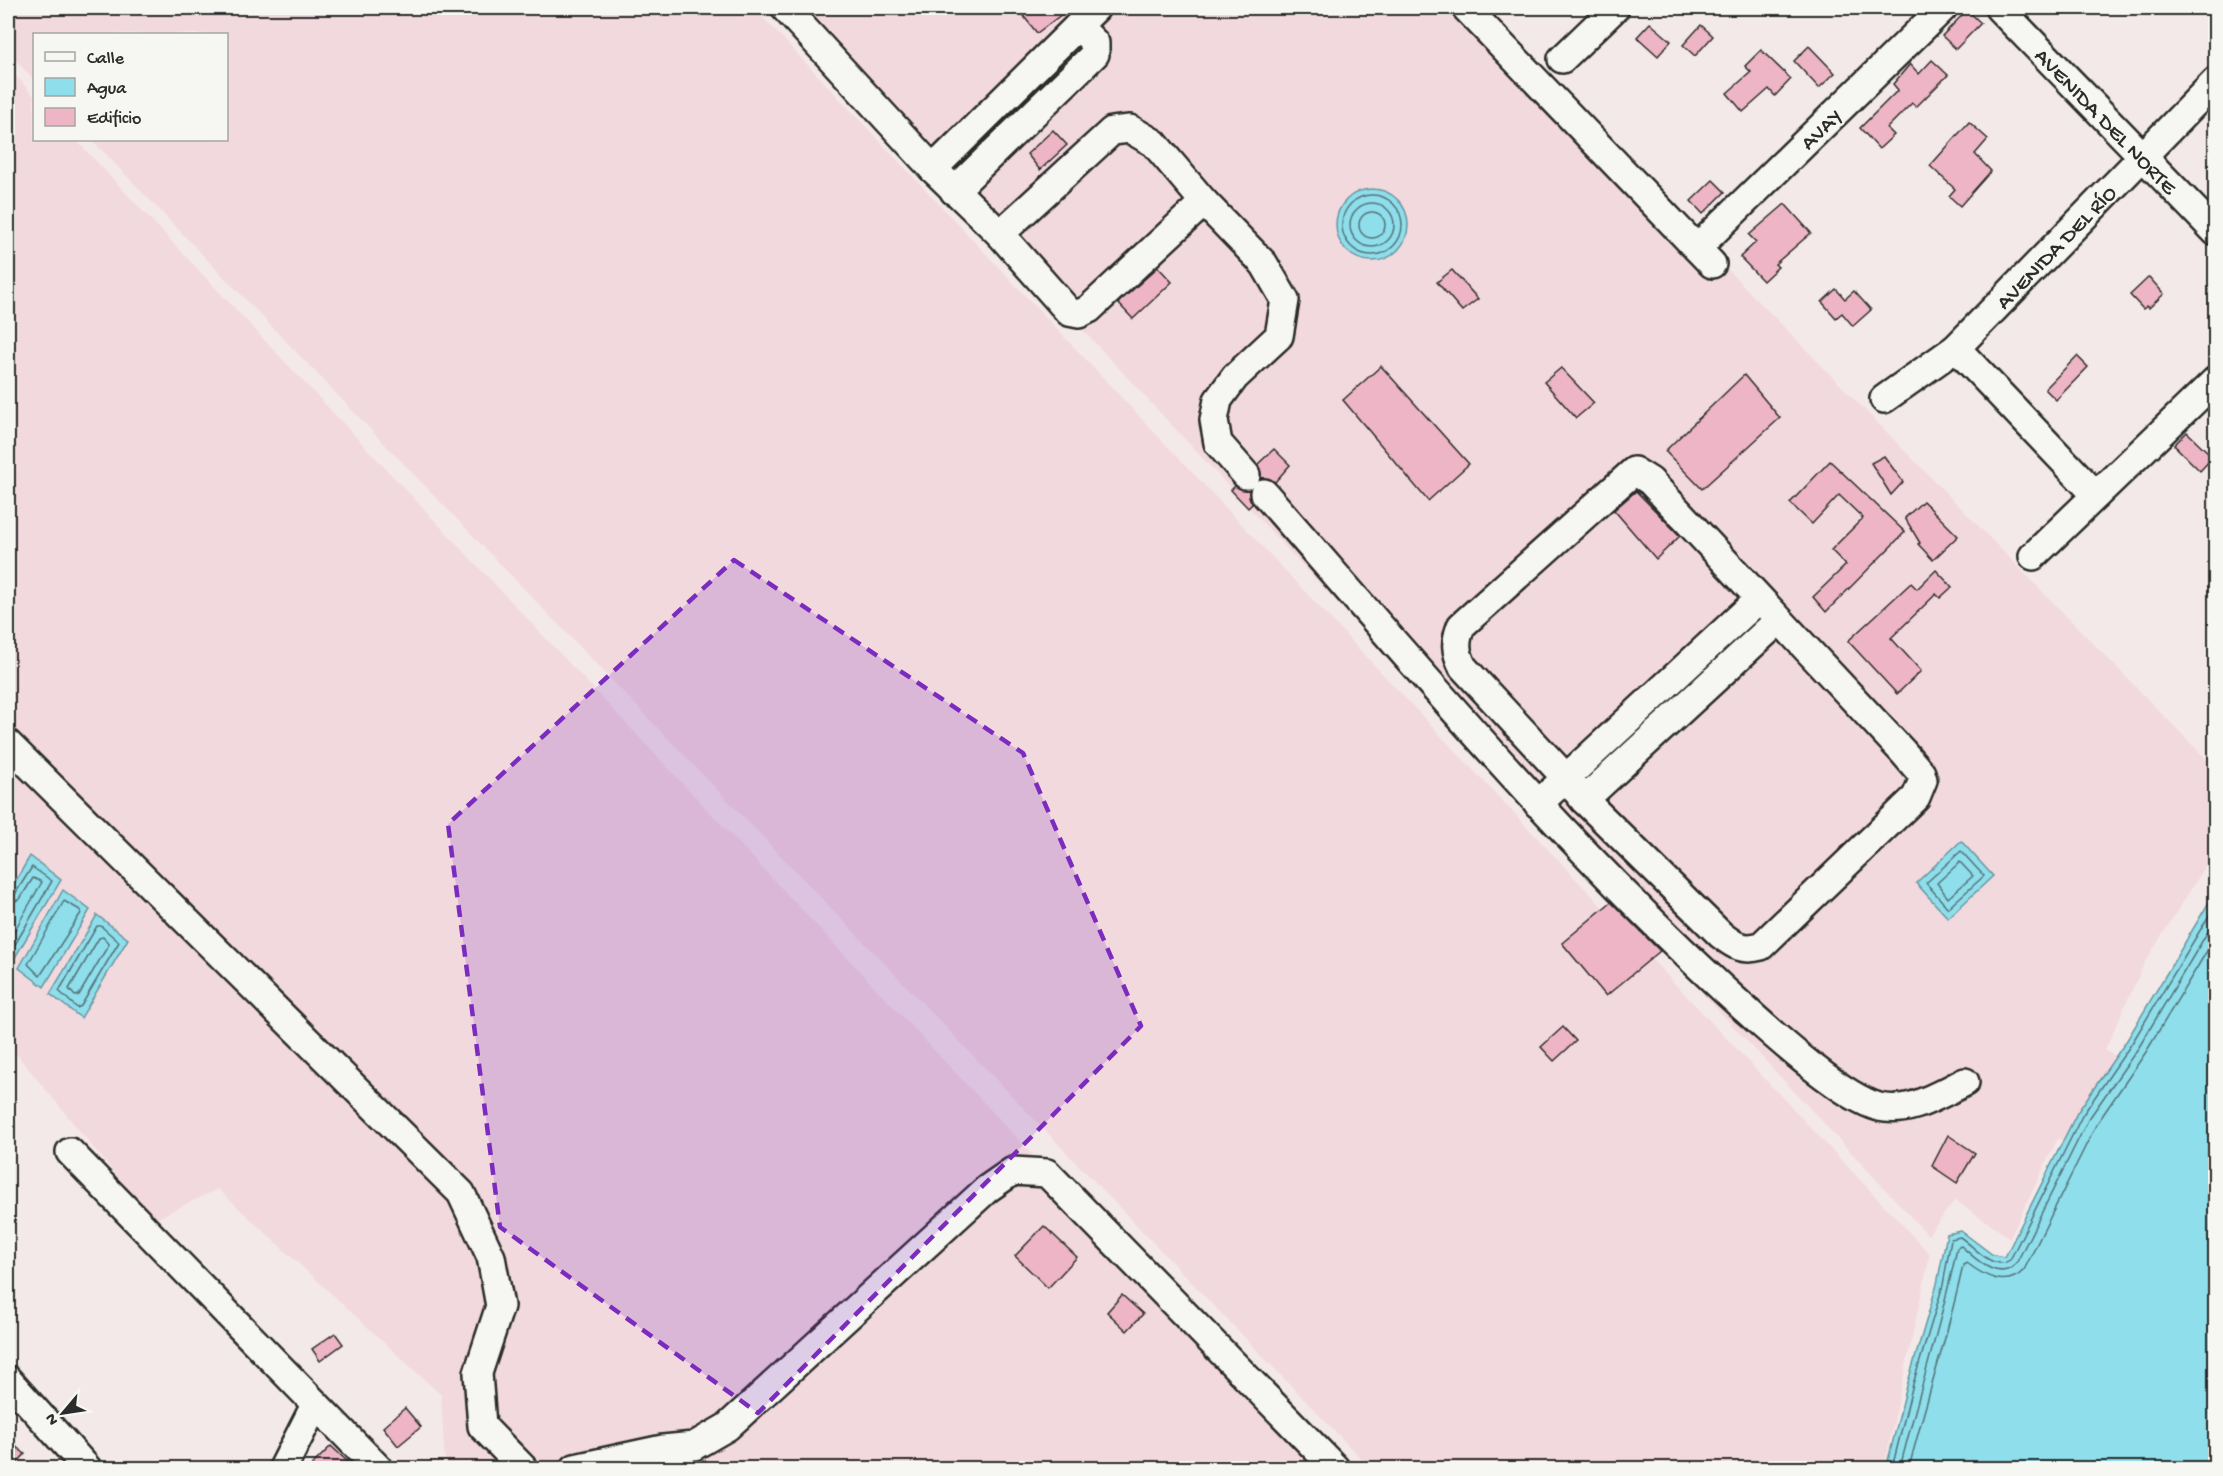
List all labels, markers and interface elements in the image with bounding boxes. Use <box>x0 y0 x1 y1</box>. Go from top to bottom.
legend <box>33 33 228 141</box>
street label: AVENIDA DEL NORTE <box>2027 44 2182 202</box>
text: Calle <box>87 49 125 70</box>
text: Agua <box>87 79 127 100</box>
street label: AVAY <box>1796 105 1849 157</box>
text: Edificio <box>87 109 141 130</box>
street label: AVENIDA DEL RÍO <box>1992 181 2124 316</box>
north arrow <box>33 1383 93 1443</box>
text: N <box>42 1409 64 1428</box>

